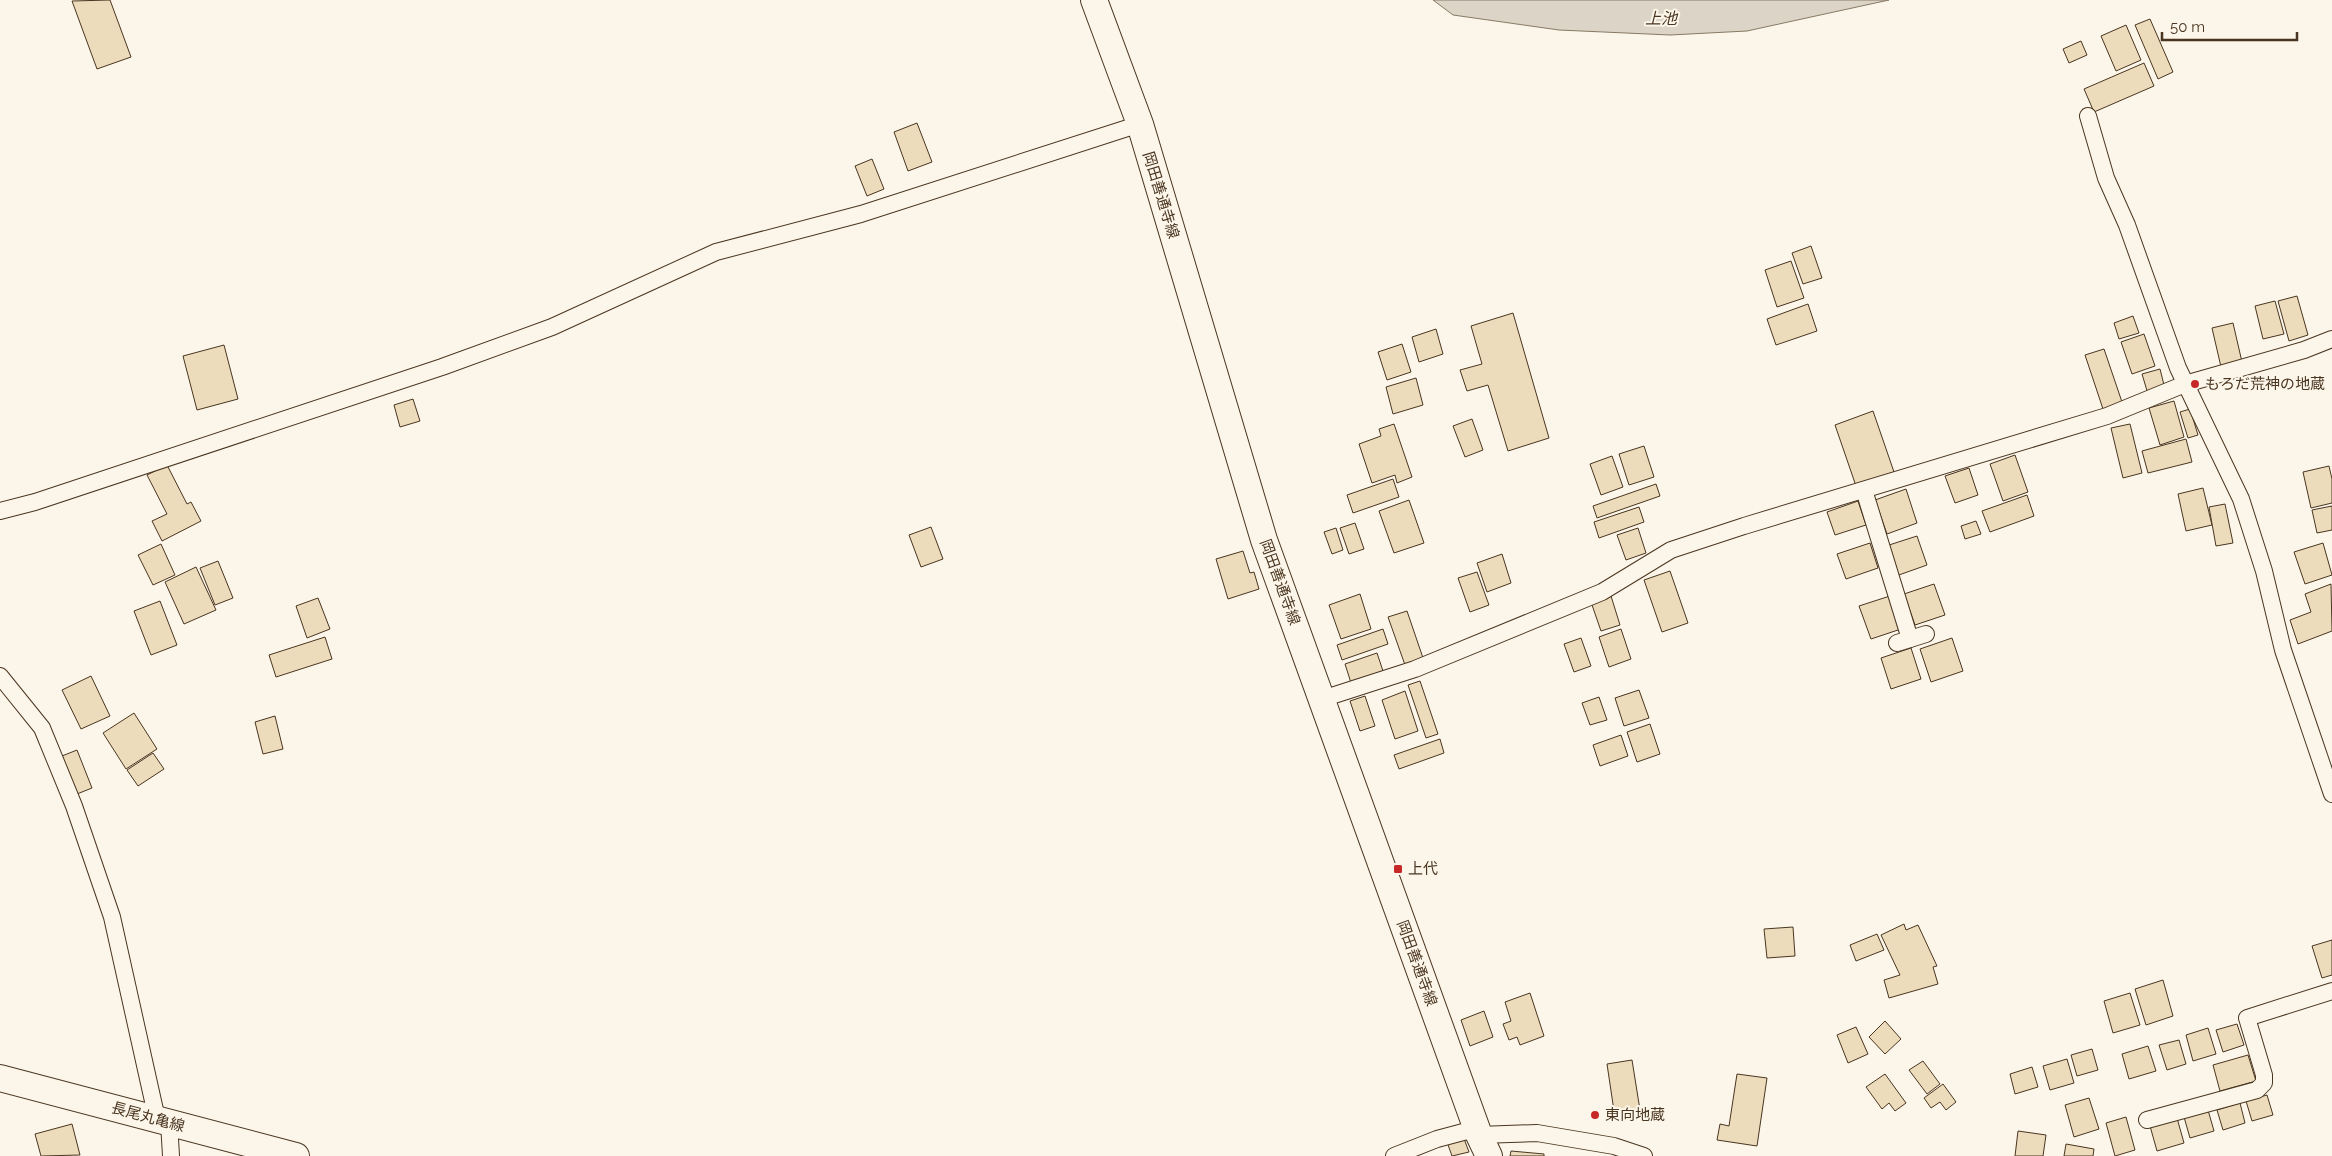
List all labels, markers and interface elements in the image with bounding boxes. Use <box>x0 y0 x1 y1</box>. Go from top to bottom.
water label: 上池 <box>1645 9 1679 28</box>
scale bar <box>2162 10 2297 42</box>
text: 50 m <box>2170 18 2205 36</box>
street label: 岡田善通寺線 <box>1139 149 1183 241</box>
place label: もろだ荒神の地蔵 <box>2205 375 2325 393</box>
marker: もろだ荒神の地蔵 <box>2189 378 2201 390</box>
street label: 岡田善通寺線 <box>1256 537 1304 627</box>
place label: 上代 <box>1408 860 1438 878</box>
marker: 上代 <box>1392 863 1404 875</box>
street label: 岡田善通寺線 <box>1393 918 1441 1008</box>
street label: 長尾丸亀線 <box>109 1099 187 1135</box>
place label: 東向地蔵 <box>1605 1106 1665 1124</box>
marker: 東向地蔵 <box>1589 1109 1601 1121</box>

